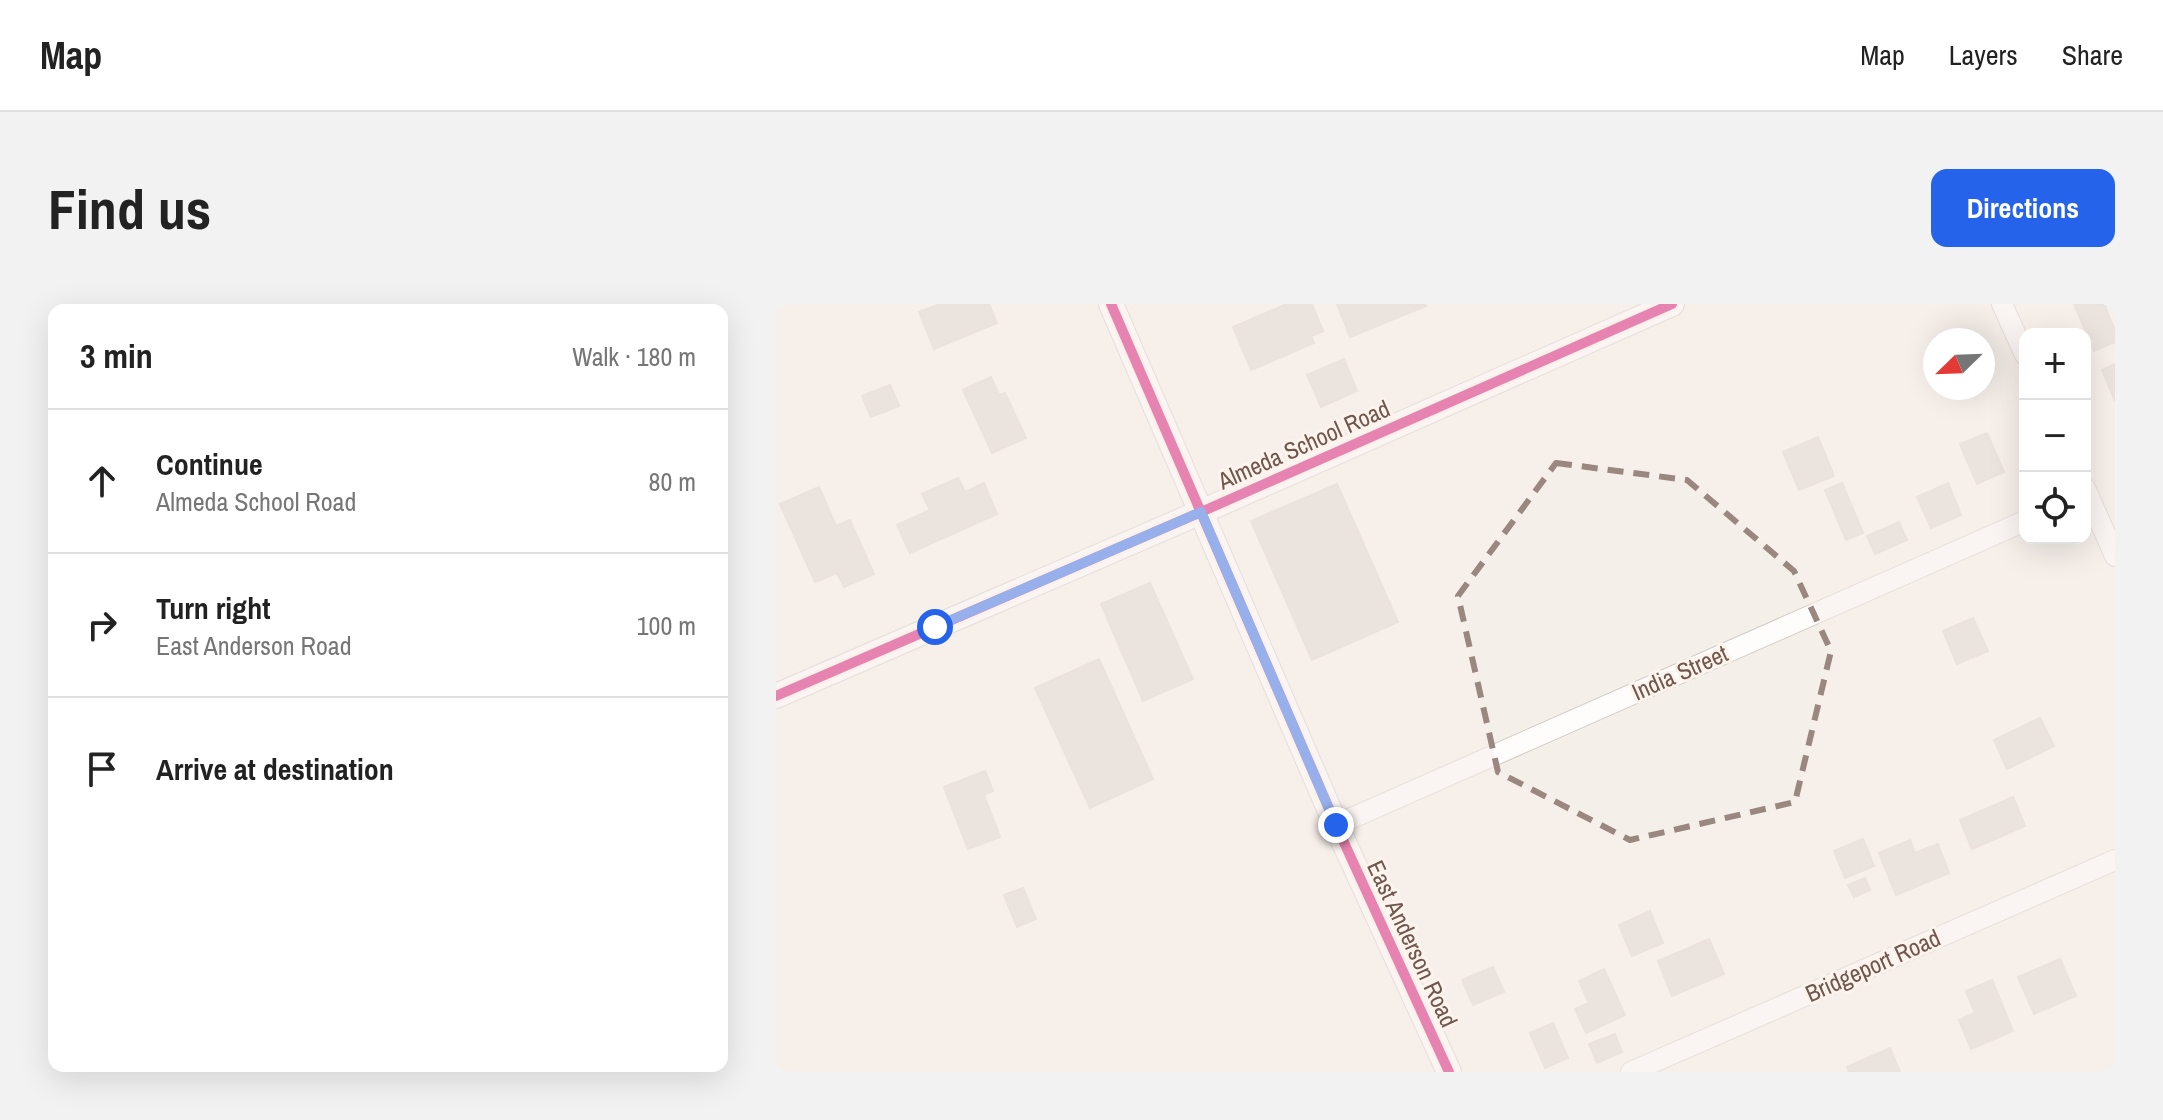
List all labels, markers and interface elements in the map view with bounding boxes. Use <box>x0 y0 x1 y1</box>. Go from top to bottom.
text: Map <box>40 30 102 81</box>
text: Map <box>1860 36 1905 74</box>
text: Layers <box>1949 36 2018 74</box>
text: Share <box>2062 36 2123 74</box>
button: Directions <box>1931 169 2115 247</box>
text: Find us <box>48 171 211 246</box>
north arrow <box>1923 328 1995 400</box>
map controls <box>2019 328 2091 544</box>
button: + <box>2019 328 2091 400</box>
text: 3 min <box>80 333 153 379</box>
text: Walk · 180 m <box>572 339 696 374</box>
street label: Almeda School Road <box>1212 392 1395 497</box>
button: − <box>2019 400 2091 472</box>
text: Continue <box>156 444 263 484</box>
icon: ahead <box>80 459 124 503</box>
text: 80 m <box>649 464 696 499</box>
button: locate <box>2019 472 2091 544</box>
text: Almeda School Road <box>156 484 356 519</box>
text: Turn right <box>156 588 270 628</box>
icon: right <box>80 603 124 647</box>
text: 100 m <box>637 608 696 643</box>
route start <box>917 609 953 645</box>
text: East Anderson Road <box>156 628 352 663</box>
street label: India Street <box>1627 637 1733 707</box>
icon: arrive <box>80 747 124 791</box>
text: Arrive at destination <box>156 749 394 789</box>
route end <box>1318 807 1354 843</box>
street label: East Anderson Road <box>1360 855 1466 1032</box>
street label: Bridgeport Road <box>1800 921 1945 1009</box>

